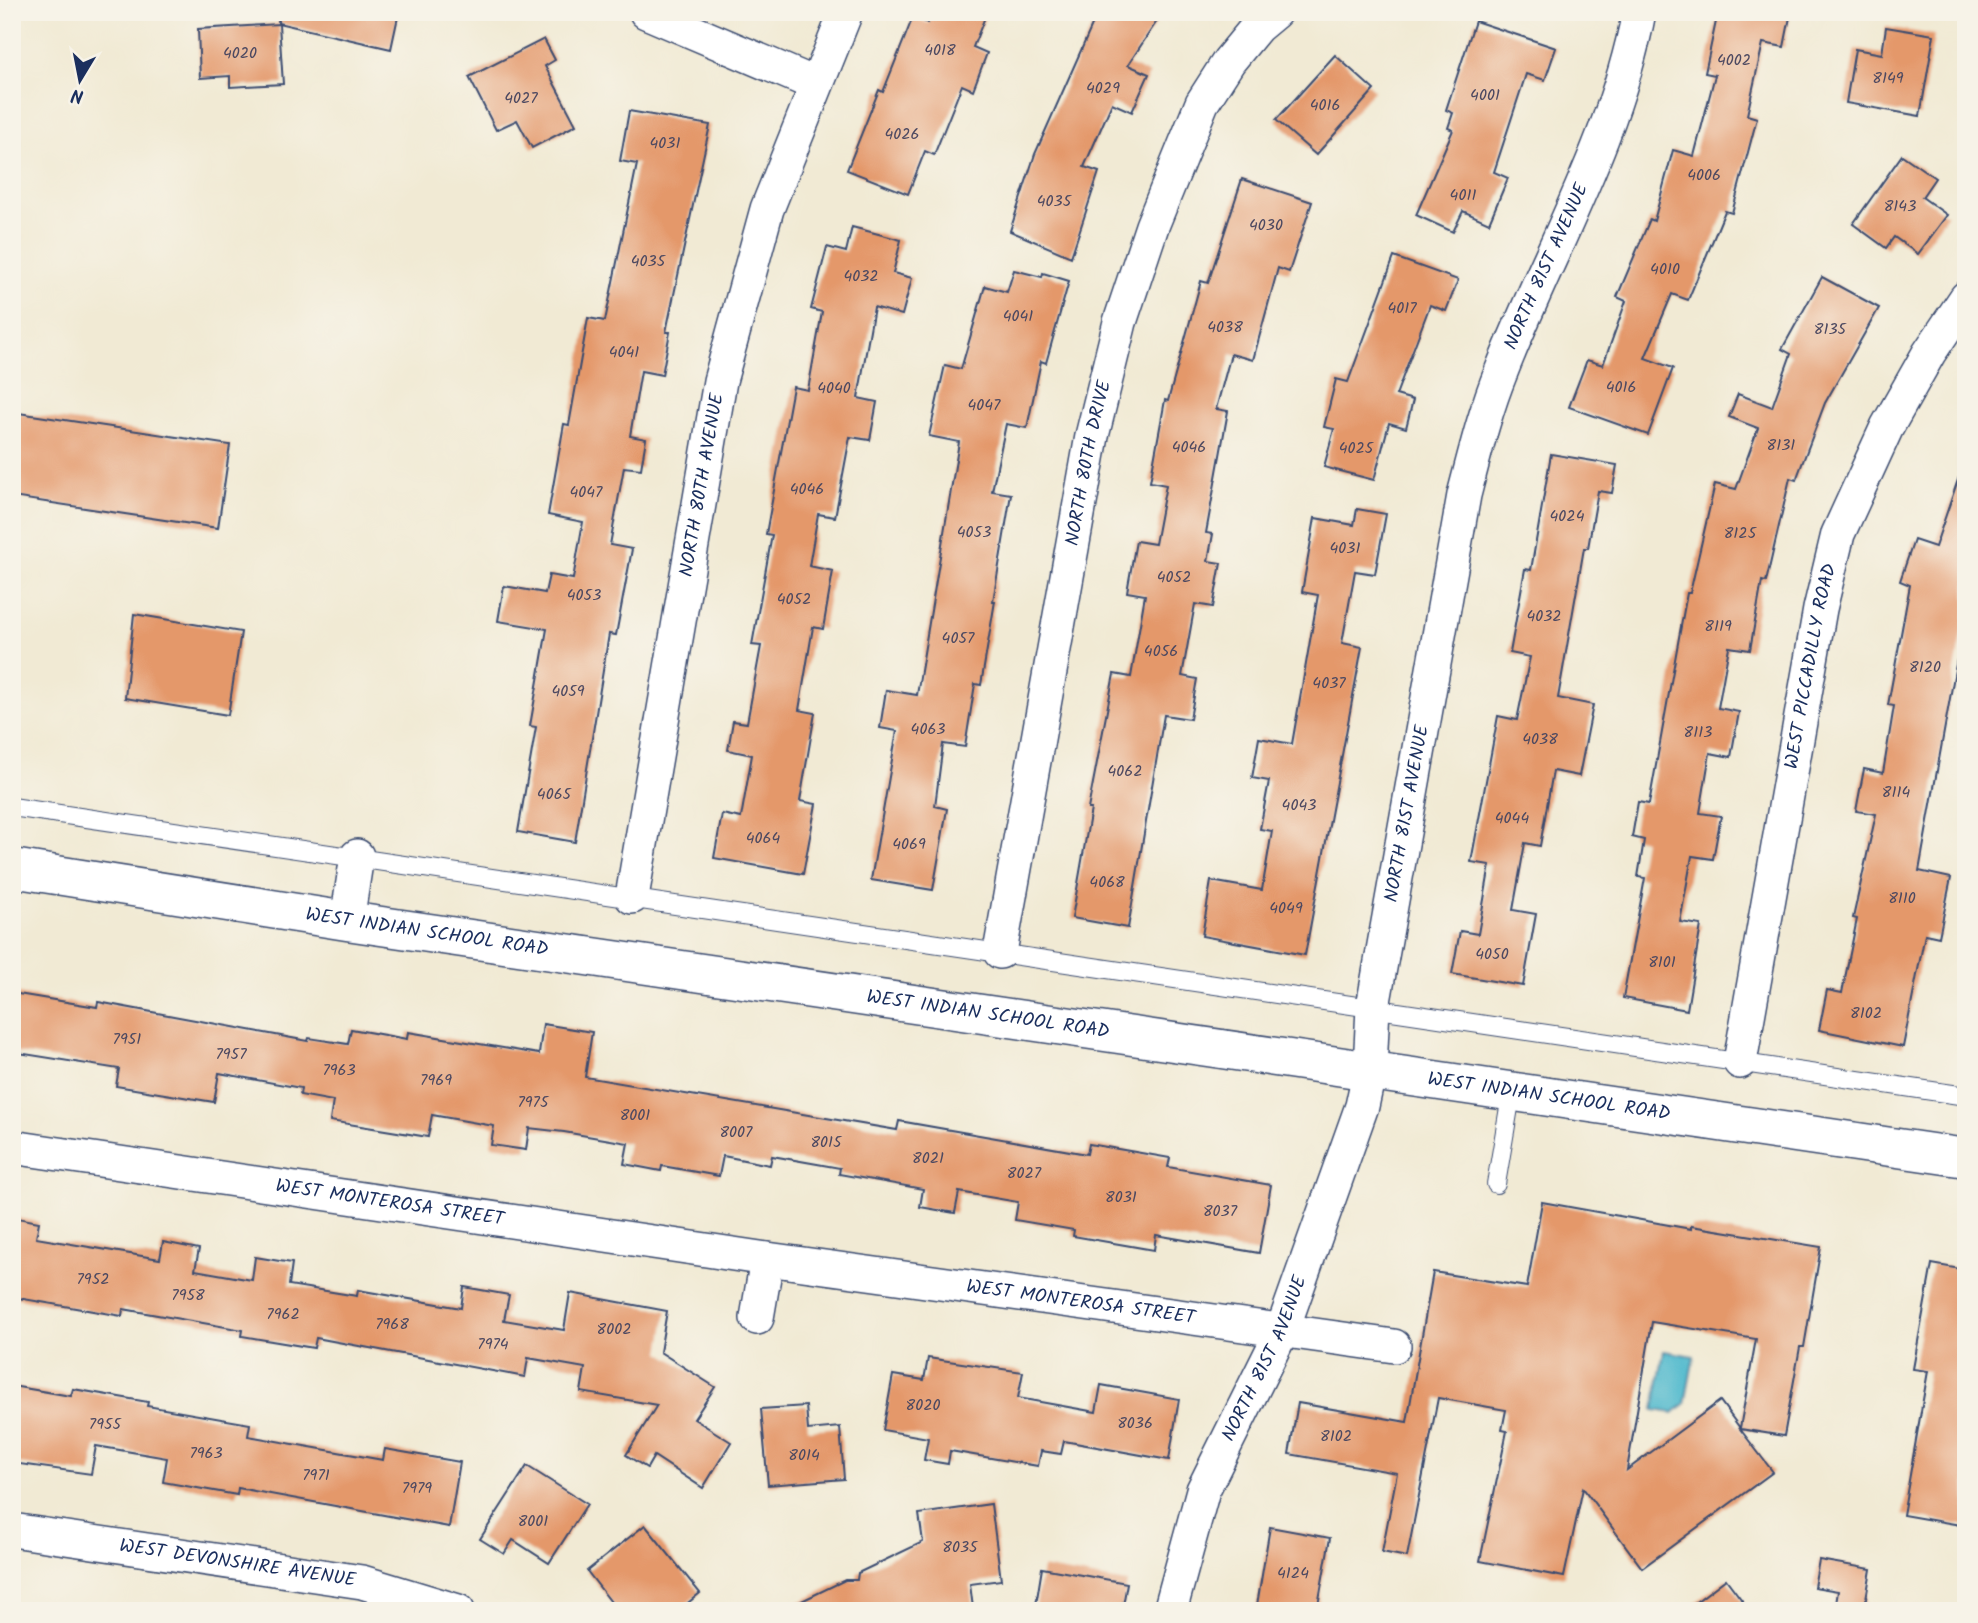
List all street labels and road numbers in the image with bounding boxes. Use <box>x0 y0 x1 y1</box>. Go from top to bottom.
street label: NORTH 81ST AVENUE <box>1496 178 1597 355</box>
street label: NORTH 80TH DRIVE <box>1058 376 1120 548</box>
street label: NORTH 80TH AVENUE <box>672 390 733 579</box>
street label: WEST PICCADILLY ROAD <box>1777 561 1845 771</box>
street label: NORTH 81ST AVENUE <box>1377 722 1438 905</box>
street label: WEST INDIAN SCHOOL ROAD <box>304 900 550 965</box>
street label: WEST INDIAN SCHOOL ROAD <box>865 982 1111 1047</box>
street label: WEST INDIAN SCHOOL ROAD <box>1426 1064 1672 1130</box>
street label: WEST MONTEROSA STREET <box>274 1171 508 1235</box>
street label: NORTH 81ST AVENUE <box>1214 1271 1316 1447</box>
street label: WEST MONTEROSA STREET <box>964 1272 1199 1333</box>
street label: WEST DEVONSHIRE AVENUE <box>117 1531 359 1596</box>

